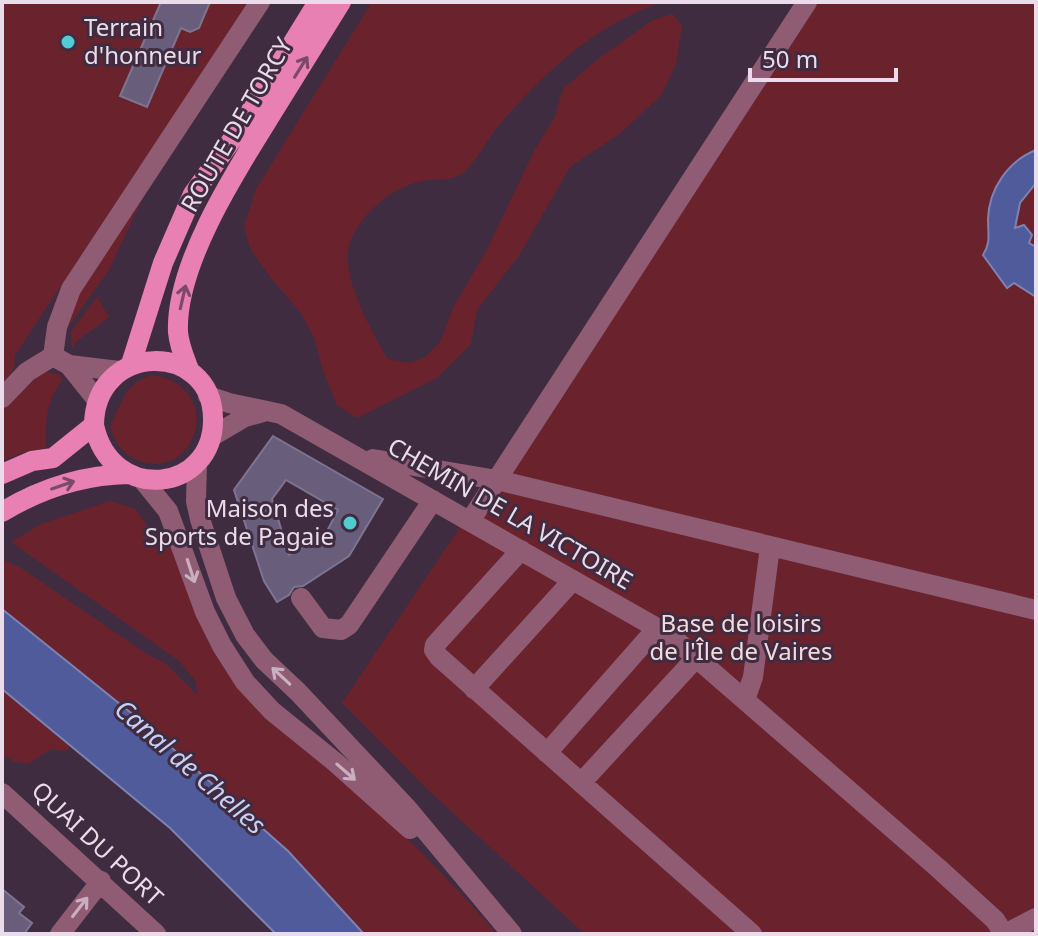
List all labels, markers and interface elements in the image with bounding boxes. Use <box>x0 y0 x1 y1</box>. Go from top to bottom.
place label: Terrain d'honneur <box>84 10 202 71</box>
street label: ROUTE DE TORCY <box>172 31 299 218</box>
scale bar <box>750 32 896 82</box>
marker: Terrain d'honneur <box>59 33 77 51</box>
text: 50 m <box>762 42 818 75</box>
one-way arrow <box>292 56 309 78</box>
one-way arrow <box>176 284 191 310</box>
street label: CHEMIN DE LA VICTOIRE <box>382 429 639 596</box>
one-way arrow <box>50 477 75 492</box>
place label: Maison des Sports de Pagaie <box>145 491 334 552</box>
marker: Maison des Sports de Pagaie <box>341 514 359 532</box>
one-way arrow <box>184 558 199 583</box>
park label: Base de loisirs de l'Île de Vaires <box>650 606 832 667</box>
one-way arrow <box>271 667 291 686</box>
water label: Canal de Chelles <box>108 691 274 842</box>
one-way arrow <box>336 762 356 780</box>
street label: QUAI DU PORT <box>25 773 171 913</box>
one-way arrow <box>72 897 89 918</box>

